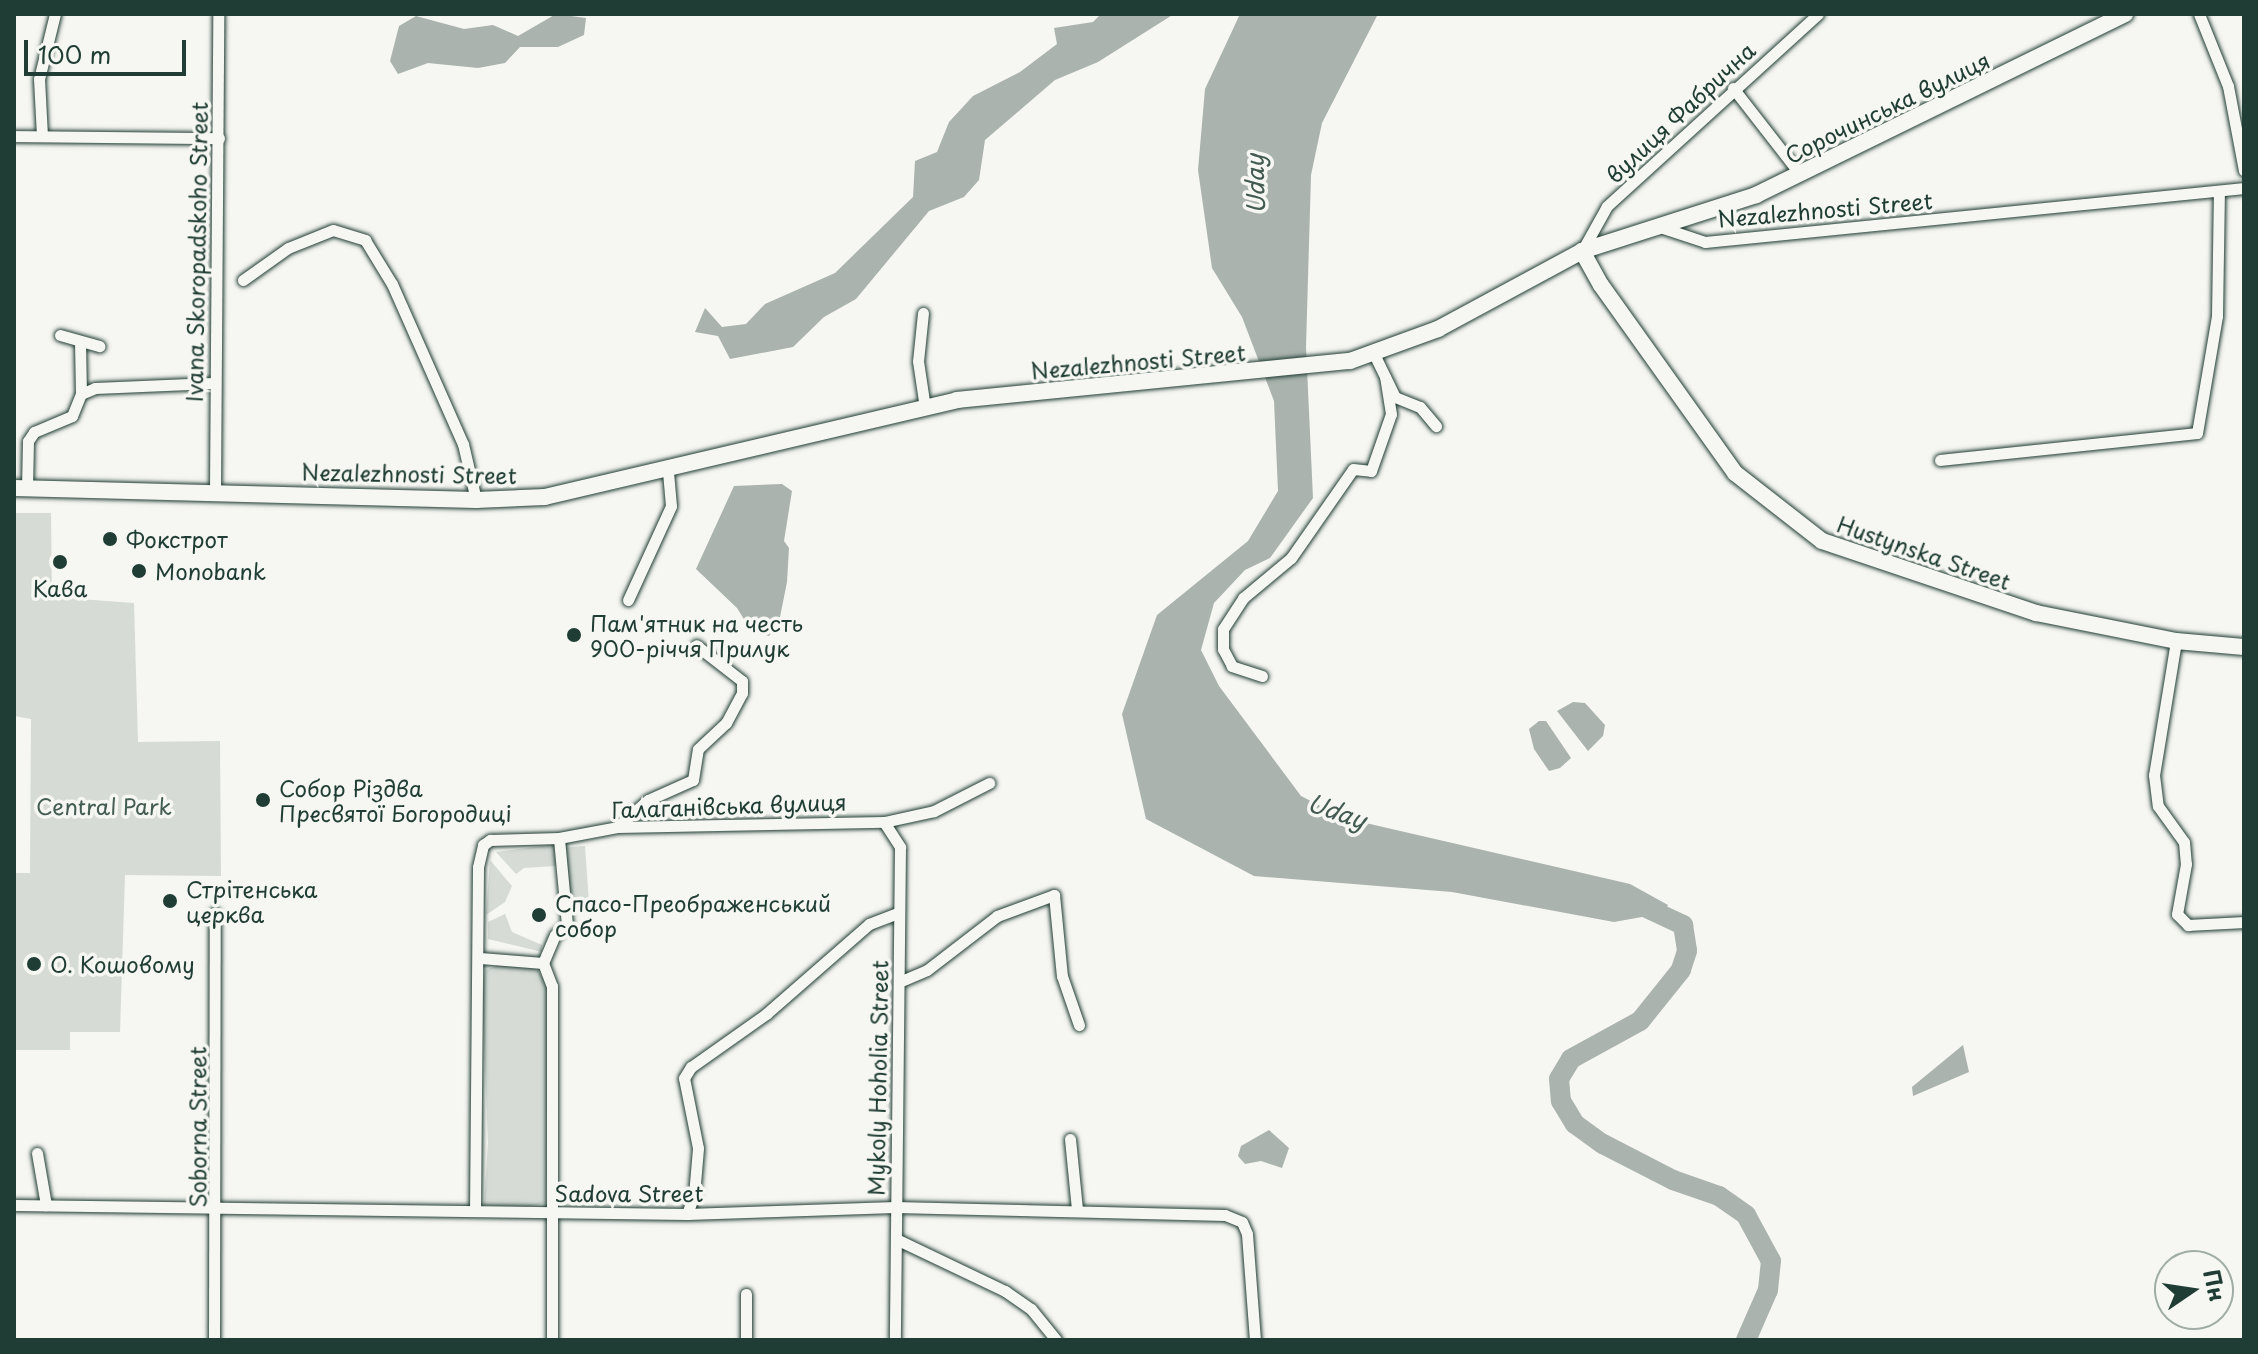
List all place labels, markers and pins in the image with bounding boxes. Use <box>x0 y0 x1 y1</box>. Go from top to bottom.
place label: Фокстрот <box>126 526 228 552</box>
marker: Фокстрот <box>101 530 119 548</box>
marker: Кава <box>51 553 69 571</box>
place label: Monobank <box>155 558 266 584</box>
marker: Monobank <box>130 562 148 580</box>
place label: Кава <box>33 575 87 601</box>
place label: Пам'ятник на честь 900-річчя Прилук <box>590 609 806 660</box>
marker: Пам'ятник на честь 900-річчя Прилук <box>565 626 583 644</box>
place label: Собор Різдва Пресвятої Богородиці <box>279 774 512 826</box>
marker: Собор Різдва Пресвятої Богородиці <box>254 791 272 809</box>
place label: Стрітенська церква <box>186 875 318 926</box>
place label: Спасо-Преображенський собор <box>555 889 831 940</box>
marker: Стрітенська церква <box>161 892 179 910</box>
marker: Спасо-Преображенський собор <box>530 906 548 924</box>
place label: О. Кошовому <box>50 951 195 977</box>
marker: О. Кошовому <box>25 955 43 973</box>

